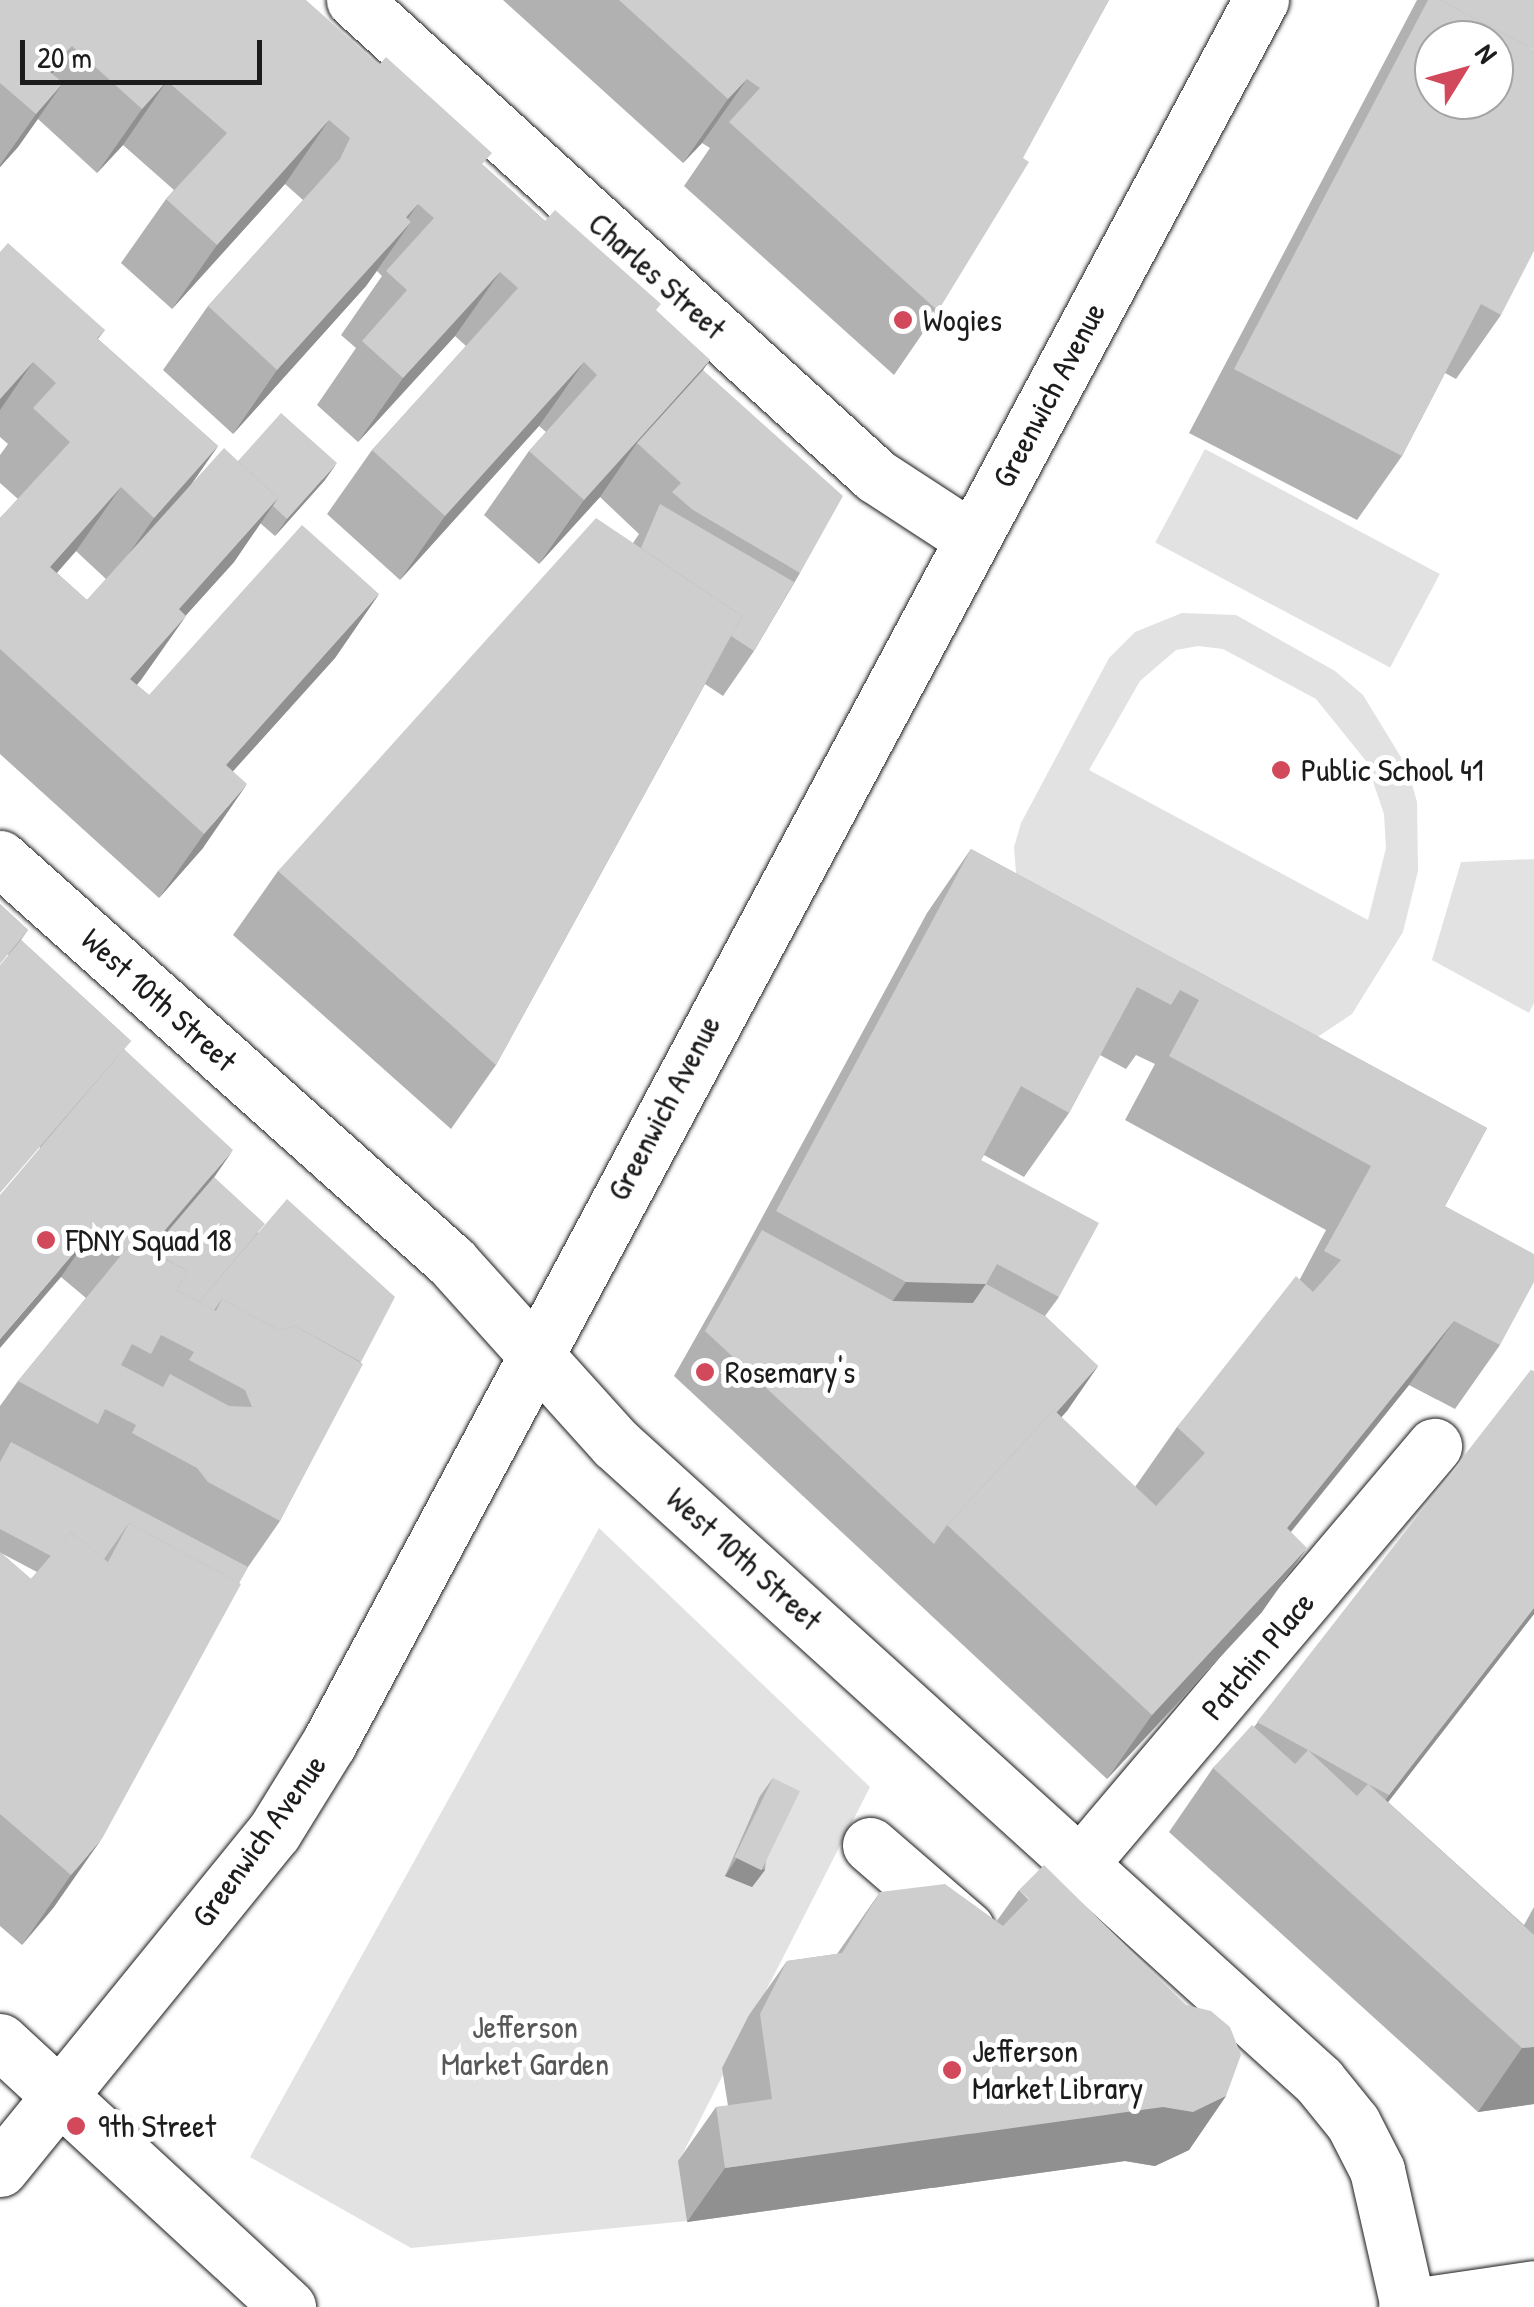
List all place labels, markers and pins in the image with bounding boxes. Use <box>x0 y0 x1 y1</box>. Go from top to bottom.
place label: Wogies <box>923 301 1002 339</box>
marker: Wogies <box>892 309 914 331</box>
place label: Public School 41 <box>1301 751 1484 789</box>
marker: Public School 41 <box>1270 759 1292 781</box>
place label: FDNY Squad 18 <box>66 1221 232 1259</box>
marker: FDNY Squad 18 <box>35 1229 57 1251</box>
place label: Rosemary's <box>725 1353 855 1391</box>
marker: Rosemary's <box>694 1361 716 1383</box>
place label: Jefferson Market Library <box>972 2033 1143 2108</box>
marker: Jefferson Market Library <box>941 2059 963 2081</box>
place label: 9th Street <box>98 2107 216 2145</box>
marker: 9th Street <box>63 2113 89 2139</box>

